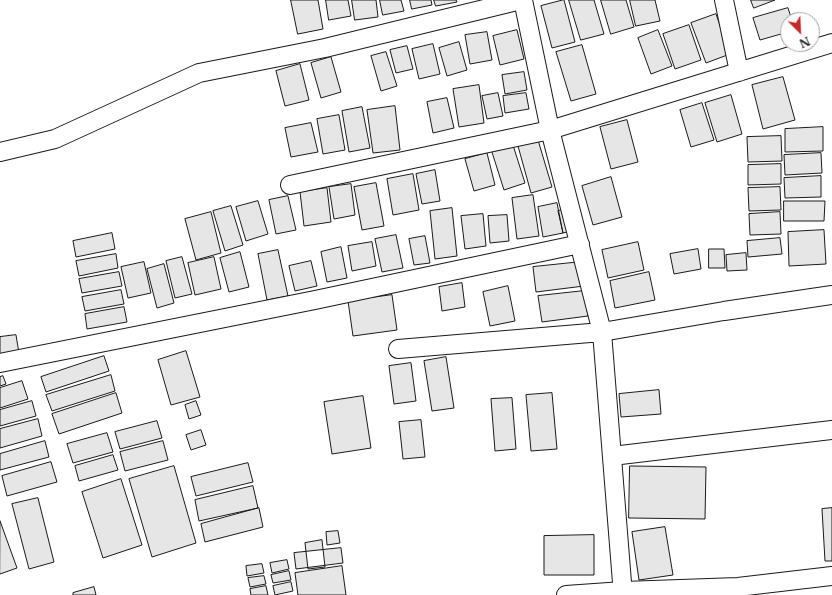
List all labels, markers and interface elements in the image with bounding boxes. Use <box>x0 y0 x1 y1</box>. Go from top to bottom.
north arrow <box>780 12 820 52</box>
text: N <box>797 34 812 51</box>

